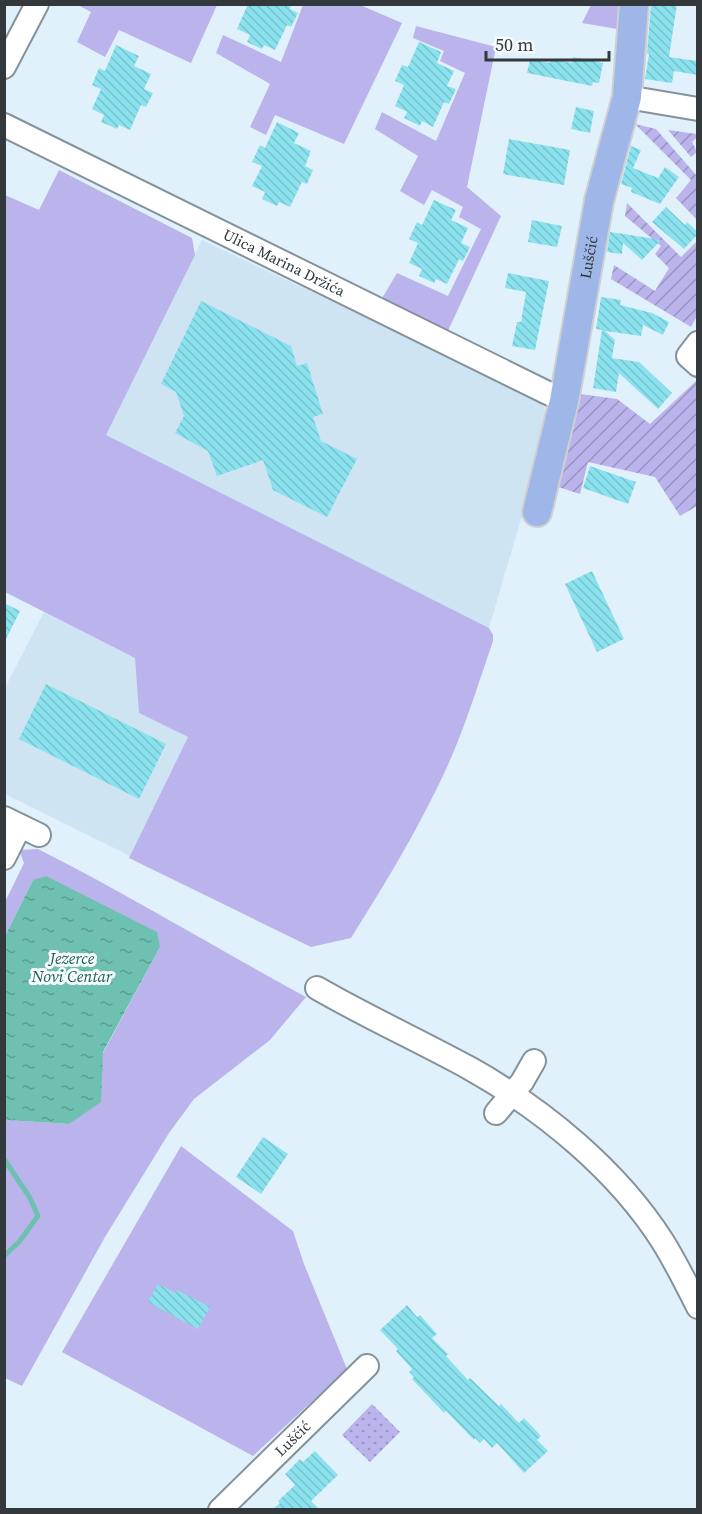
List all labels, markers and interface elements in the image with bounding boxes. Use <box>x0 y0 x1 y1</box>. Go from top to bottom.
scale bar <box>486 24 609 62</box>
text: 50 m <box>495 32 533 57</box>
street label: Ulica Marina Držića <box>220 224 349 302</box>
street label: Luščić <box>575 234 603 280</box>
water label: Jezerce Novi Centar <box>31 947 113 987</box>
street label: Luščić <box>270 1416 315 1461</box>

